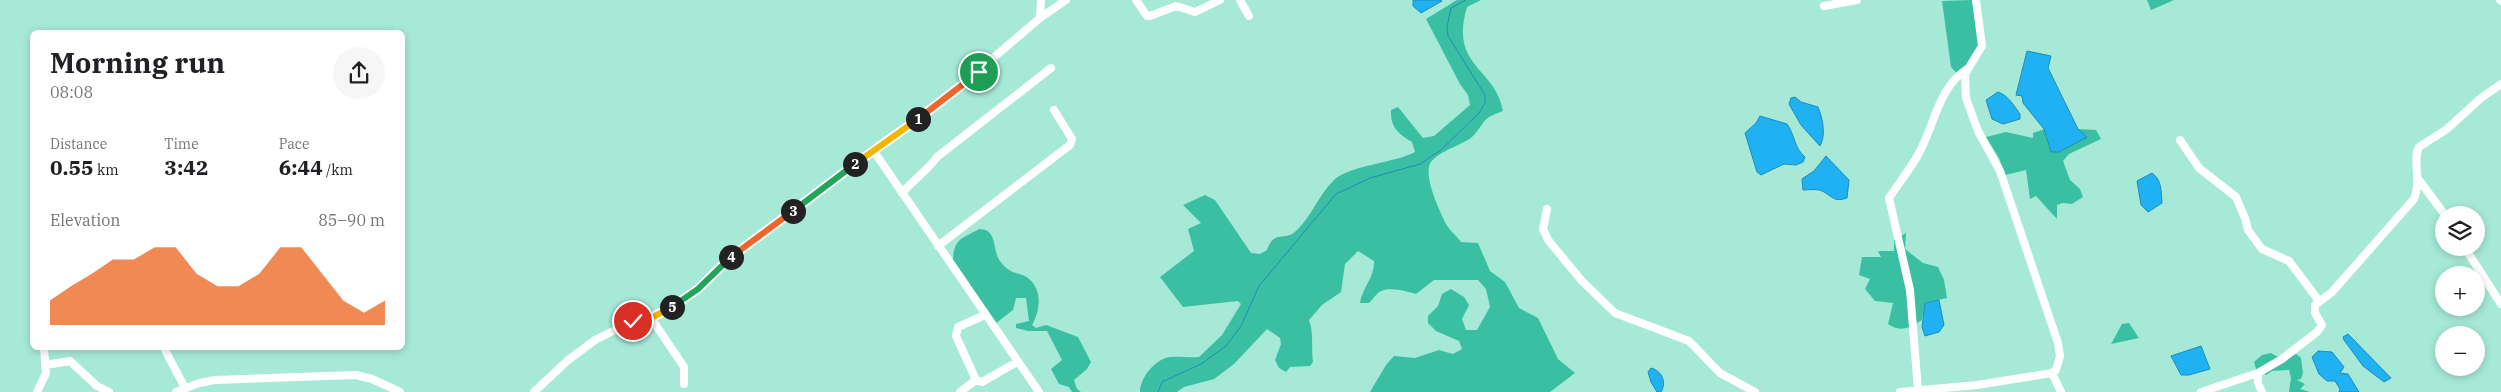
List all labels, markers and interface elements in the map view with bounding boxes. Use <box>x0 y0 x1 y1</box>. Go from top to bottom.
text: Morning run <box>50 44 225 81</box>
button: share <box>333 47 385 99</box>
pin <box>958 51 1000 93</box>
icon: arrive <box>965 58 993 86</box>
text: 08:08 <box>50 82 93 102</box>
pin: 1 <box>906 106 930 132</box>
text: 1 <box>914 110 923 128</box>
text: Distance <box>50 135 107 153</box>
text: Time <box>164 135 199 153</box>
text: Pace <box>279 135 309 153</box>
pin: 2 <box>842 152 868 176</box>
text: 0.55 <box>50 153 94 181</box>
text: 3:42 <box>164 153 209 181</box>
text: 6:44 <box>279 153 323 181</box>
text: 2 <box>851 155 860 173</box>
text: km <box>94 161 119 179</box>
text: /km <box>323 161 353 179</box>
pin: 3 <box>780 198 806 224</box>
text: 3 <box>789 202 798 220</box>
map controls <box>2435 206 2485 376</box>
button: layers <box>2435 206 2485 256</box>
text: Elevation <box>50 210 120 230</box>
text: 85–90 m <box>318 210 385 230</box>
pin: 4 <box>718 244 744 270</box>
text: 4 <box>727 248 736 266</box>
button: + <box>2435 266 2485 316</box>
pin: 5 <box>660 294 684 320</box>
text: 5 <box>668 298 677 316</box>
pin <box>612 300 654 342</box>
icon: check <box>619 307 647 335</box>
button: − <box>2435 326 2485 376</box>

